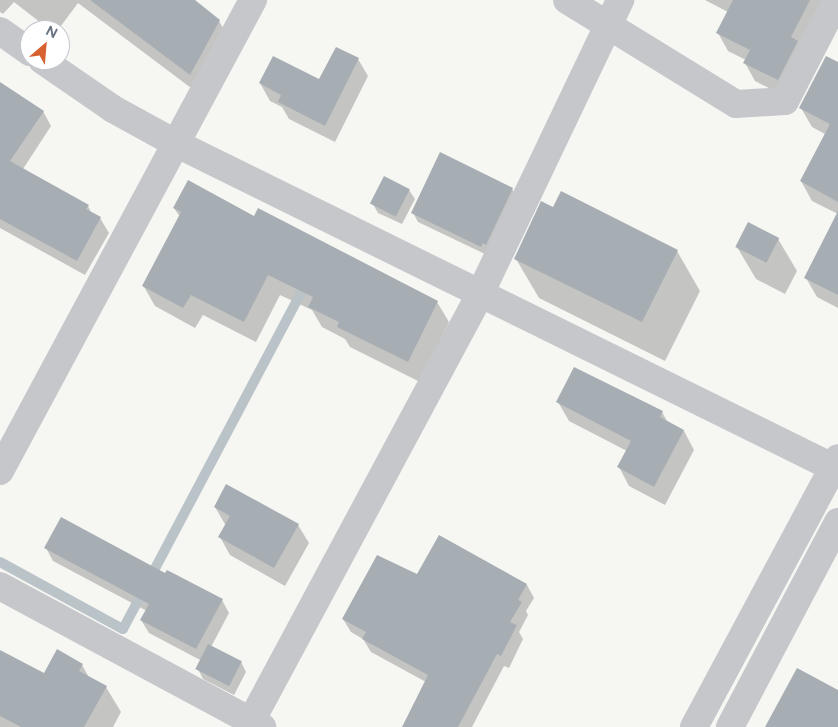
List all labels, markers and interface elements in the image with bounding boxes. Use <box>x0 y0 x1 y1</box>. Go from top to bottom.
north arrow <box>20 20 70 70</box>
text: N <box>43 22 60 42</box>

